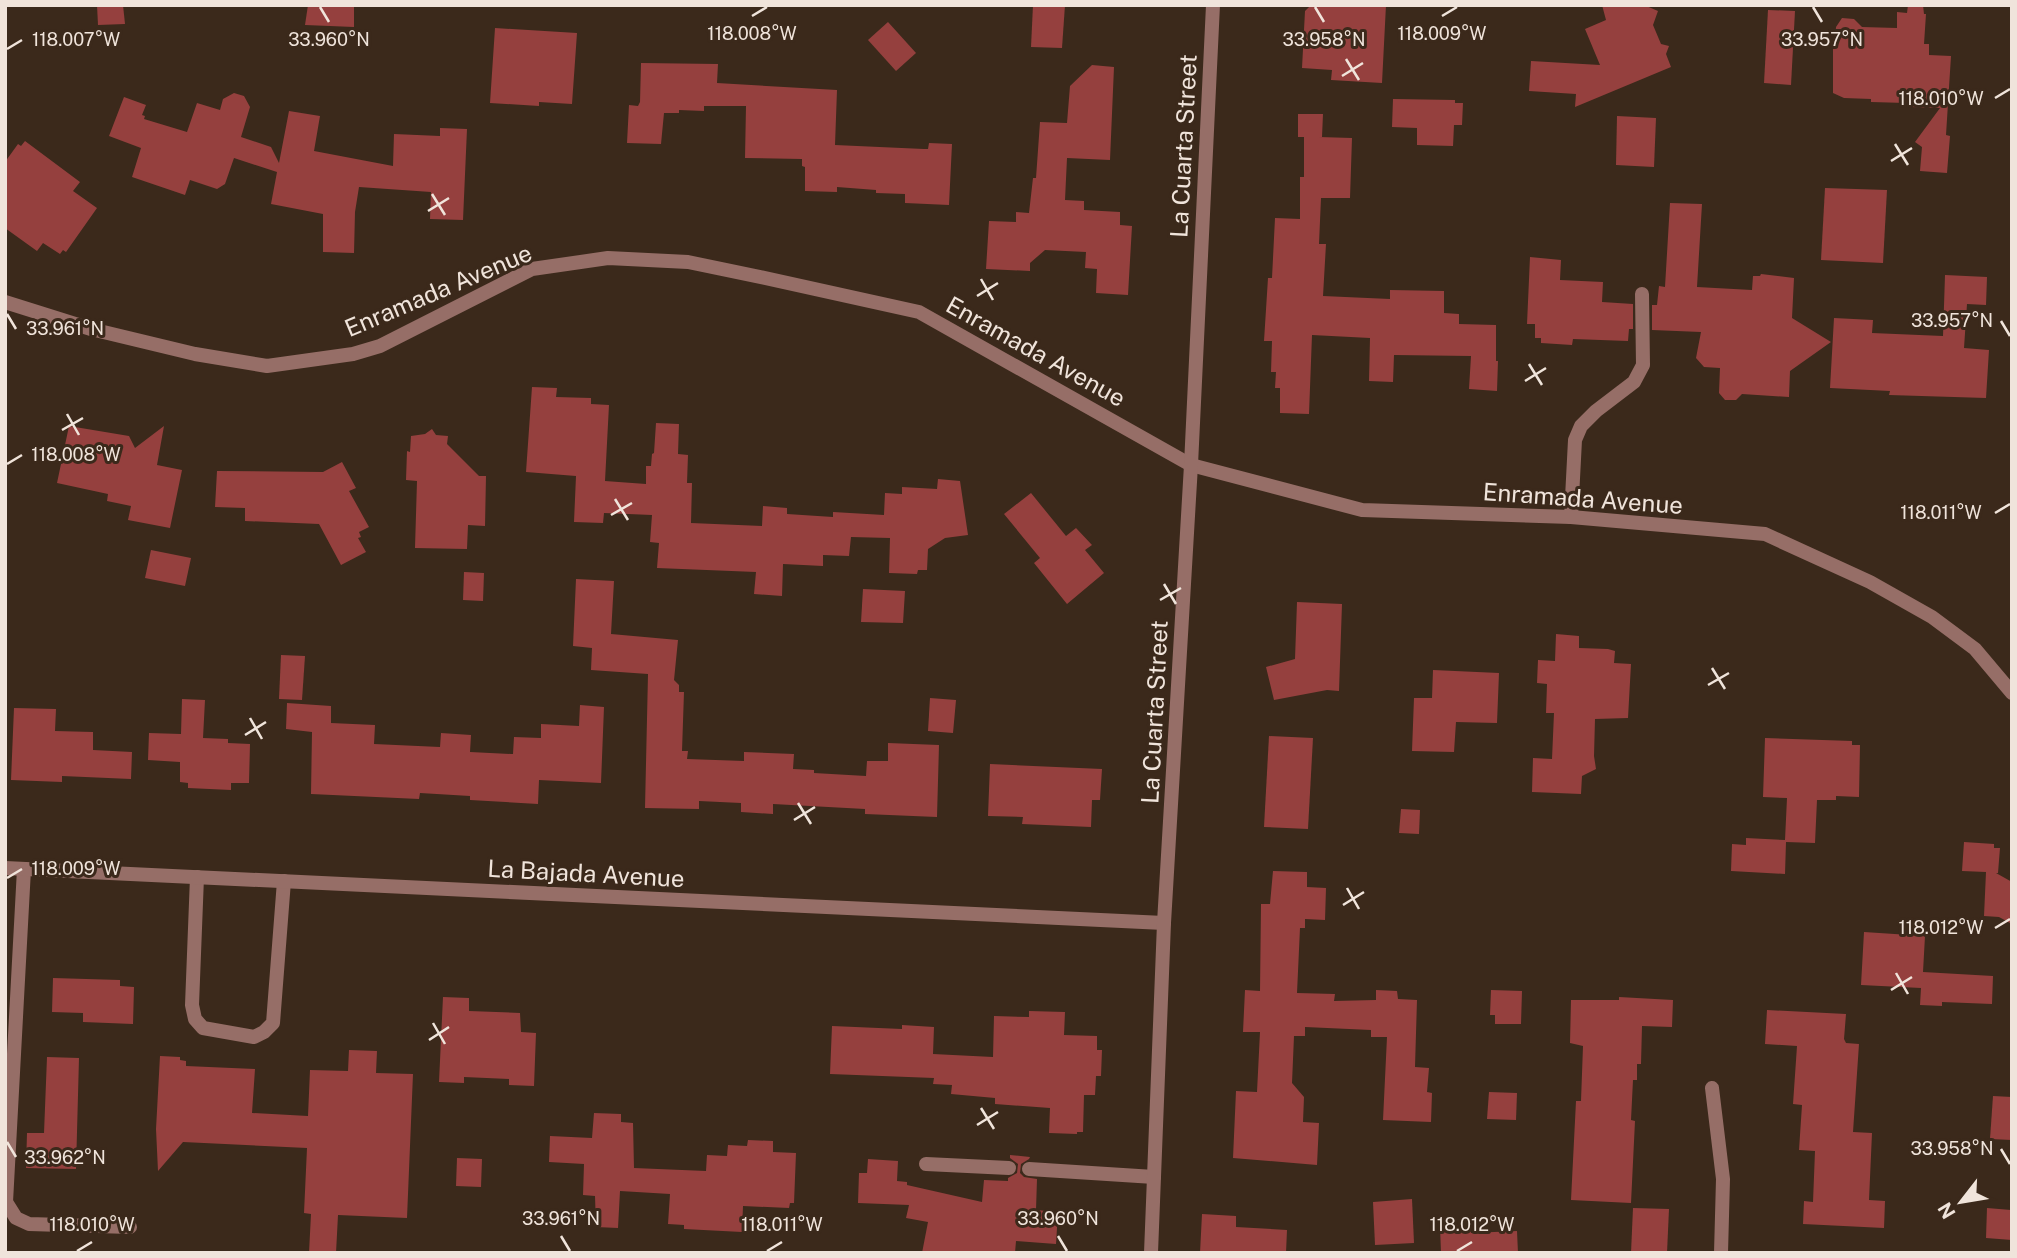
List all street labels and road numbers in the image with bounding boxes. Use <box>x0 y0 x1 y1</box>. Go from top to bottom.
street label: La Cuarta Street <box>1164 53 1202 239</box>
street label: Enramada Avenue <box>340 238 536 342</box>
street label: Enramada Avenue <box>942 290 1130 412</box>
street label: Enramada Avenue <box>1482 477 1684 519</box>
street label: La Cuarta Street <box>1135 619 1173 805</box>
street label: La Bajada Avenue <box>487 854 685 892</box>

